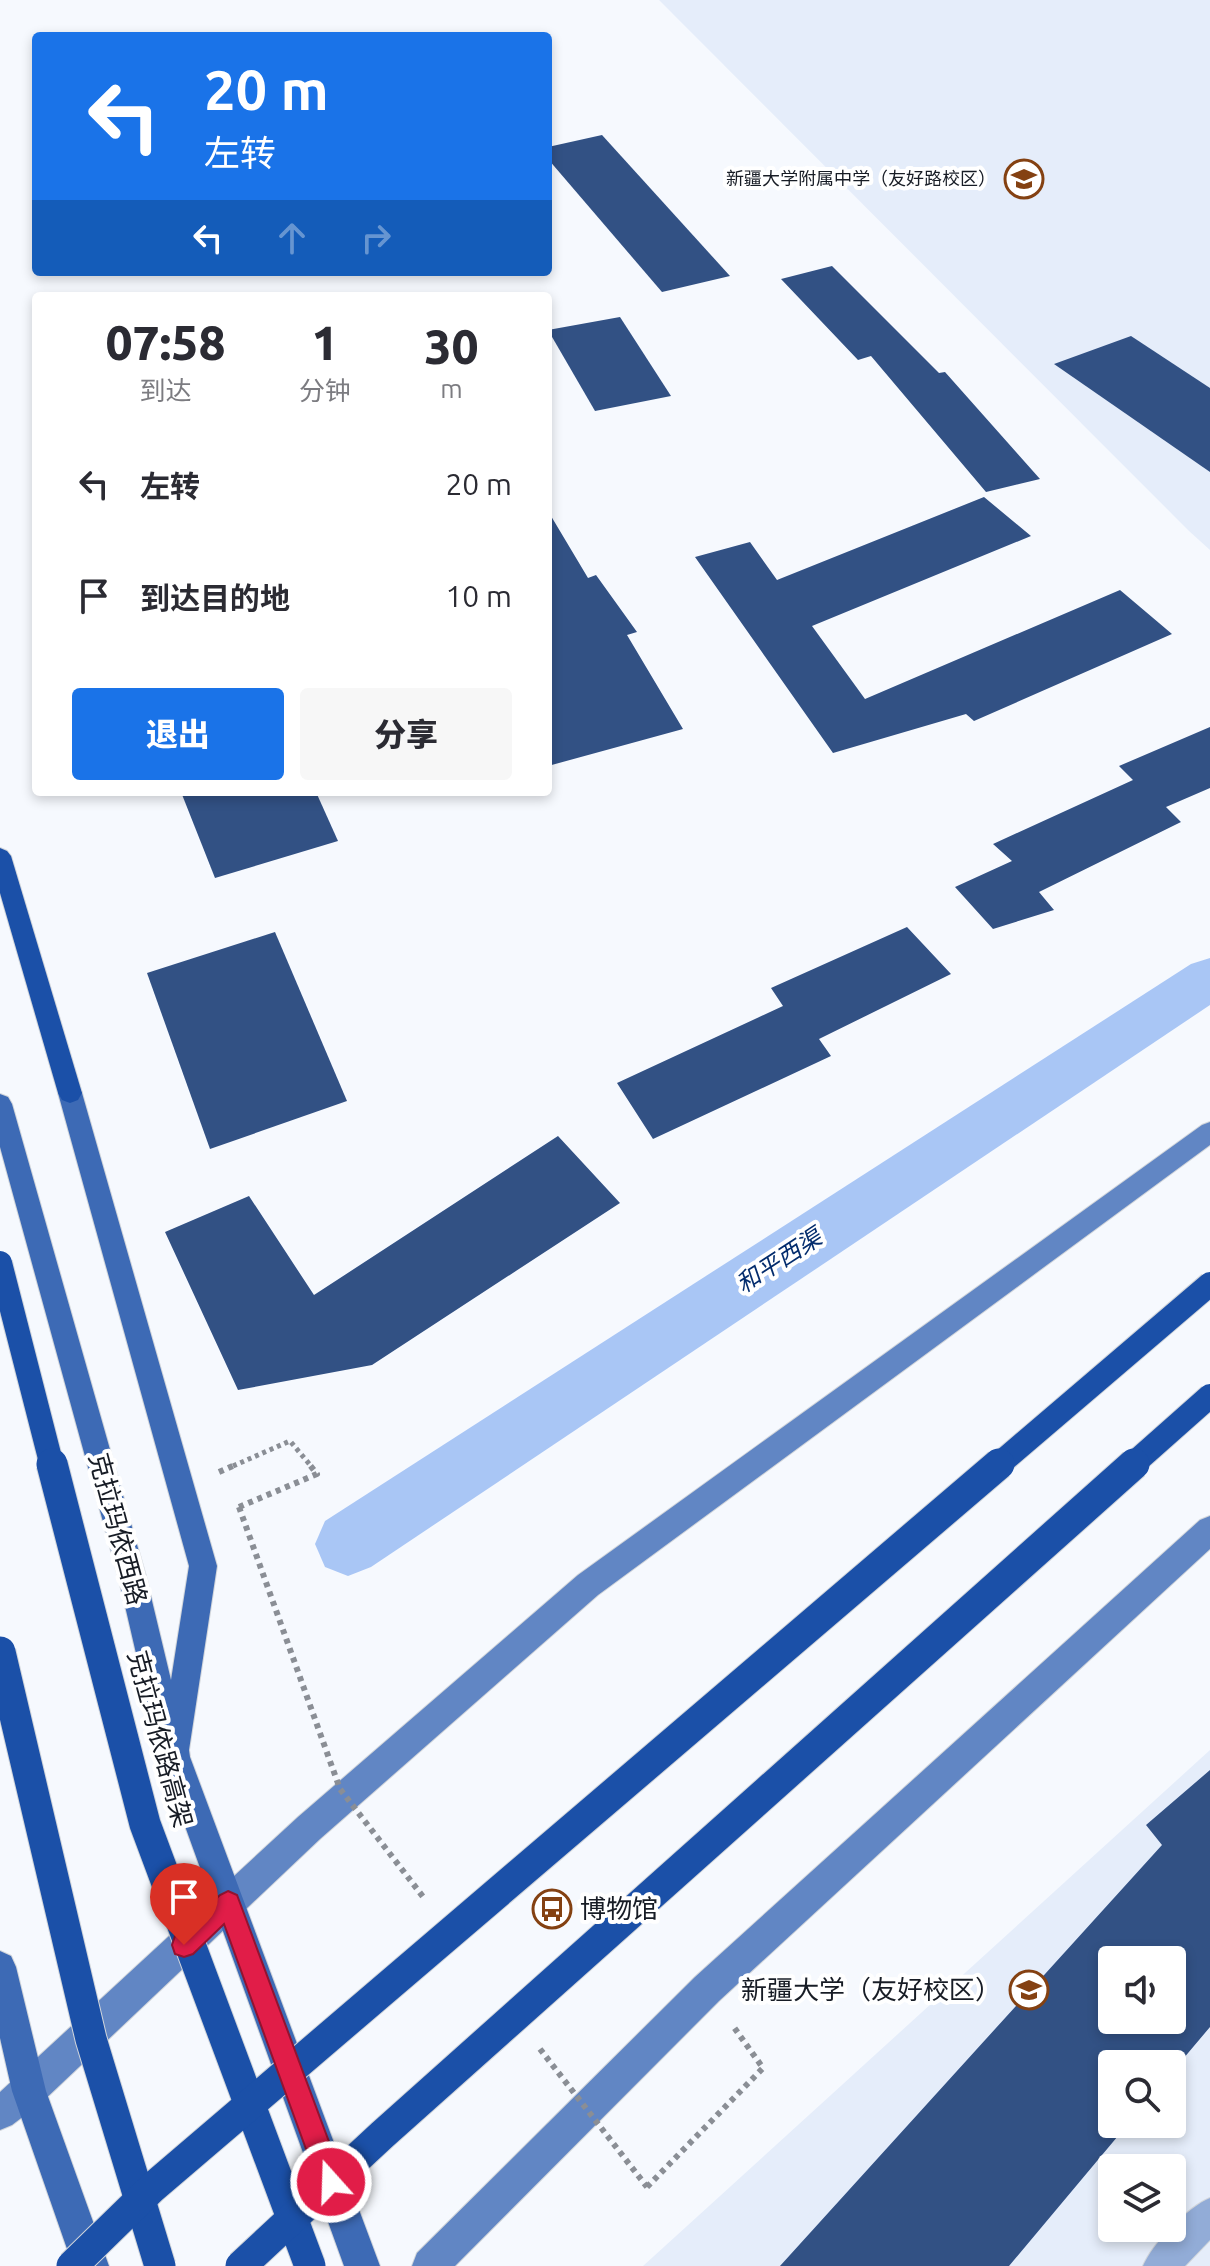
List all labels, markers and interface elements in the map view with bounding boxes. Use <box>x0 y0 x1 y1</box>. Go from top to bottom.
text: 20 m <box>204 58 329 121</box>
icon: left <box>72 64 176 168</box>
text: 左转 <box>204 132 276 173</box>
school or university icon: 新疆大学附属中学（友好路校区） <box>1003 158 1045 200</box>
place label: 新疆大学附属中学（友好路校区） <box>726 168 996 188</box>
icon: left <box>186 216 230 260</box>
icon: ahead <box>270 216 314 260</box>
icon: right <box>354 216 398 260</box>
text: 07:58 <box>105 315 226 369</box>
text: 1 <box>311 315 339 369</box>
text: 30 <box>424 319 479 373</box>
text: m <box>440 374 463 403</box>
text: 到达 <box>139 376 191 405</box>
text: 分钟 <box>299 376 351 405</box>
icon: left <box>72 462 116 506</box>
text: 20 m <box>445 467 512 501</box>
text: 左转 <box>140 469 200 503</box>
icon: arrive <box>72 574 116 618</box>
text: 10 m <box>445 579 512 613</box>
text: 到达目的地 <box>140 581 290 615</box>
button: 退出 <box>72 688 284 780</box>
button: 分享 <box>300 688 512 780</box>
water label: 和平西渠 <box>731 1221 829 1298</box>
street label: 克拉玛依西路 <box>84 1450 153 1608</box>
street label: 克拉玛依路高架 <box>123 1647 198 1831</box>
pin <box>150 1863 218 1945</box>
icon: arrive <box>162 1875 206 1919</box>
bus stop icon: 博物馆 <box>531 1888 573 1930</box>
place label: 博物馆 <box>580 1894 658 1923</box>
map controls <box>1098 1946 1186 2242</box>
button: sound <box>1098 1946 1186 2034</box>
school or university icon: 新疆大学（友好校区） <box>1008 1969 1050 2011</box>
place label: 新疆大学（友好校区） <box>741 1975 1001 2004</box>
button: search <box>1098 2050 1186 2138</box>
position arrow <box>289 2140 373 2224</box>
button: layers <box>1098 2154 1186 2242</box>

